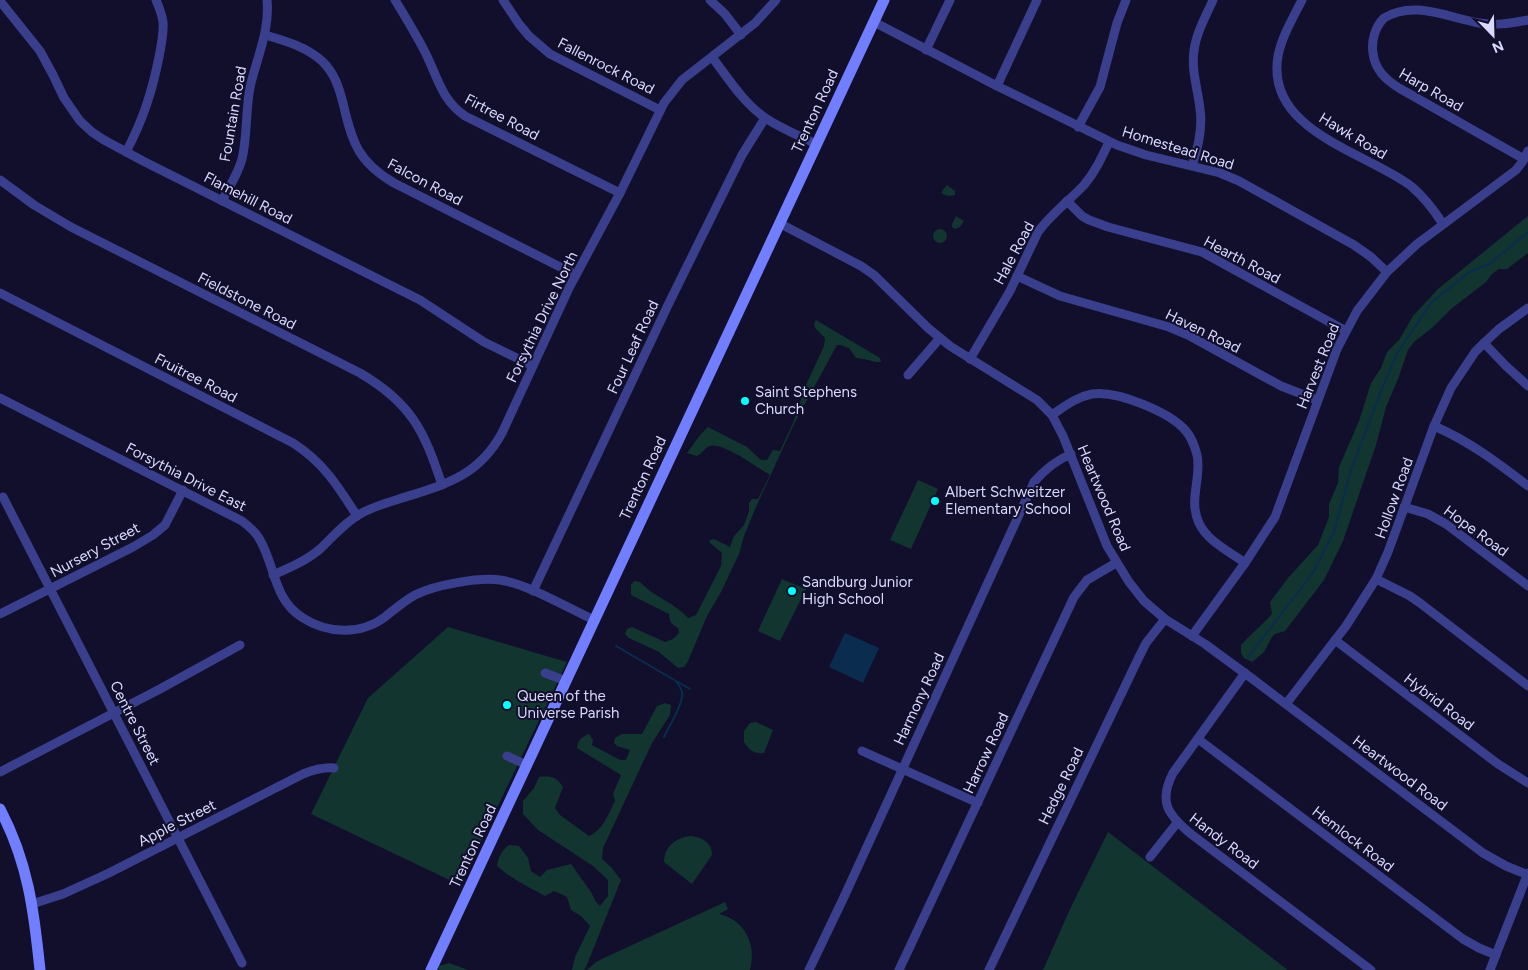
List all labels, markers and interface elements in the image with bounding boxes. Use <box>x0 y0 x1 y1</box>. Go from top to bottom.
north arrow <box>1468 10 1518 60</box>
street label: Fallenrock Road <box>555 34 657 98</box>
text: N <box>1490 37 1506 56</box>
street label: Harp Road <box>1396 64 1466 116</box>
street label: Fountain Road <box>216 65 250 163</box>
street label: Trenton Road <box>788 66 842 156</box>
street label: Firtree Road <box>462 90 542 144</box>
street label: Hawk Road <box>1316 109 1390 163</box>
street label: Homestead Road <box>1120 122 1236 174</box>
street label: Falcon Road <box>384 155 466 209</box>
street label: Flamehill Road <box>201 168 295 228</box>
street label: Hale Road <box>990 218 1038 288</box>
street label: Hearth Road <box>1200 232 1284 288</box>
street label: Forsythia Drive North <box>502 249 582 385</box>
street label: Fieldstone Road <box>195 268 299 334</box>
street label: Four Leaf Road <box>603 297 663 397</box>
street label: Haven Road <box>1163 305 1243 357</box>
street label: Harvest Road <box>1293 321 1343 411</box>
street label: Fruitree Road <box>152 349 240 407</box>
place label: Saint Stephens Church <box>755 383 857 418</box>
marker: Saint Stephens Church <box>739 395 751 407</box>
street label: Trenton Road <box>616 433 670 523</box>
street label: Forsythia Drive East <box>123 439 250 515</box>
street label: Heartwood Road <box>1073 442 1135 554</box>
street label: Hollow Road <box>1371 455 1417 541</box>
place label: Albert Schweitzer Elementary School <box>945 483 1071 518</box>
marker: Albert Schweitzer Elementary School <box>929 495 941 507</box>
street label: Hope Road <box>1440 502 1512 560</box>
street label: Nursery Street <box>47 519 143 581</box>
place label: Sandburg Junior High School <box>802 573 912 608</box>
marker: Sandburg Junior High School <box>786 585 798 597</box>
street label: Harmony Road <box>890 650 948 748</box>
street label: Hybrid Road <box>1400 670 1478 734</box>
street label: Centre Street <box>106 678 164 768</box>
place label: Queen of the Universe Parish <box>517 687 619 722</box>
marker: Queen of the Universe Parish <box>501 699 513 711</box>
street label: Harrow Road <box>959 710 1013 796</box>
street label: Heartwood Road <box>1349 732 1451 814</box>
street label: Hedge Road <box>1035 745 1087 827</box>
street label: Apple Street <box>135 796 219 850</box>
street label: Trenton Road <box>446 801 500 891</box>
street label: Hemlock Road <box>1309 802 1397 876</box>
street label: Handy Road <box>1186 809 1262 873</box>

